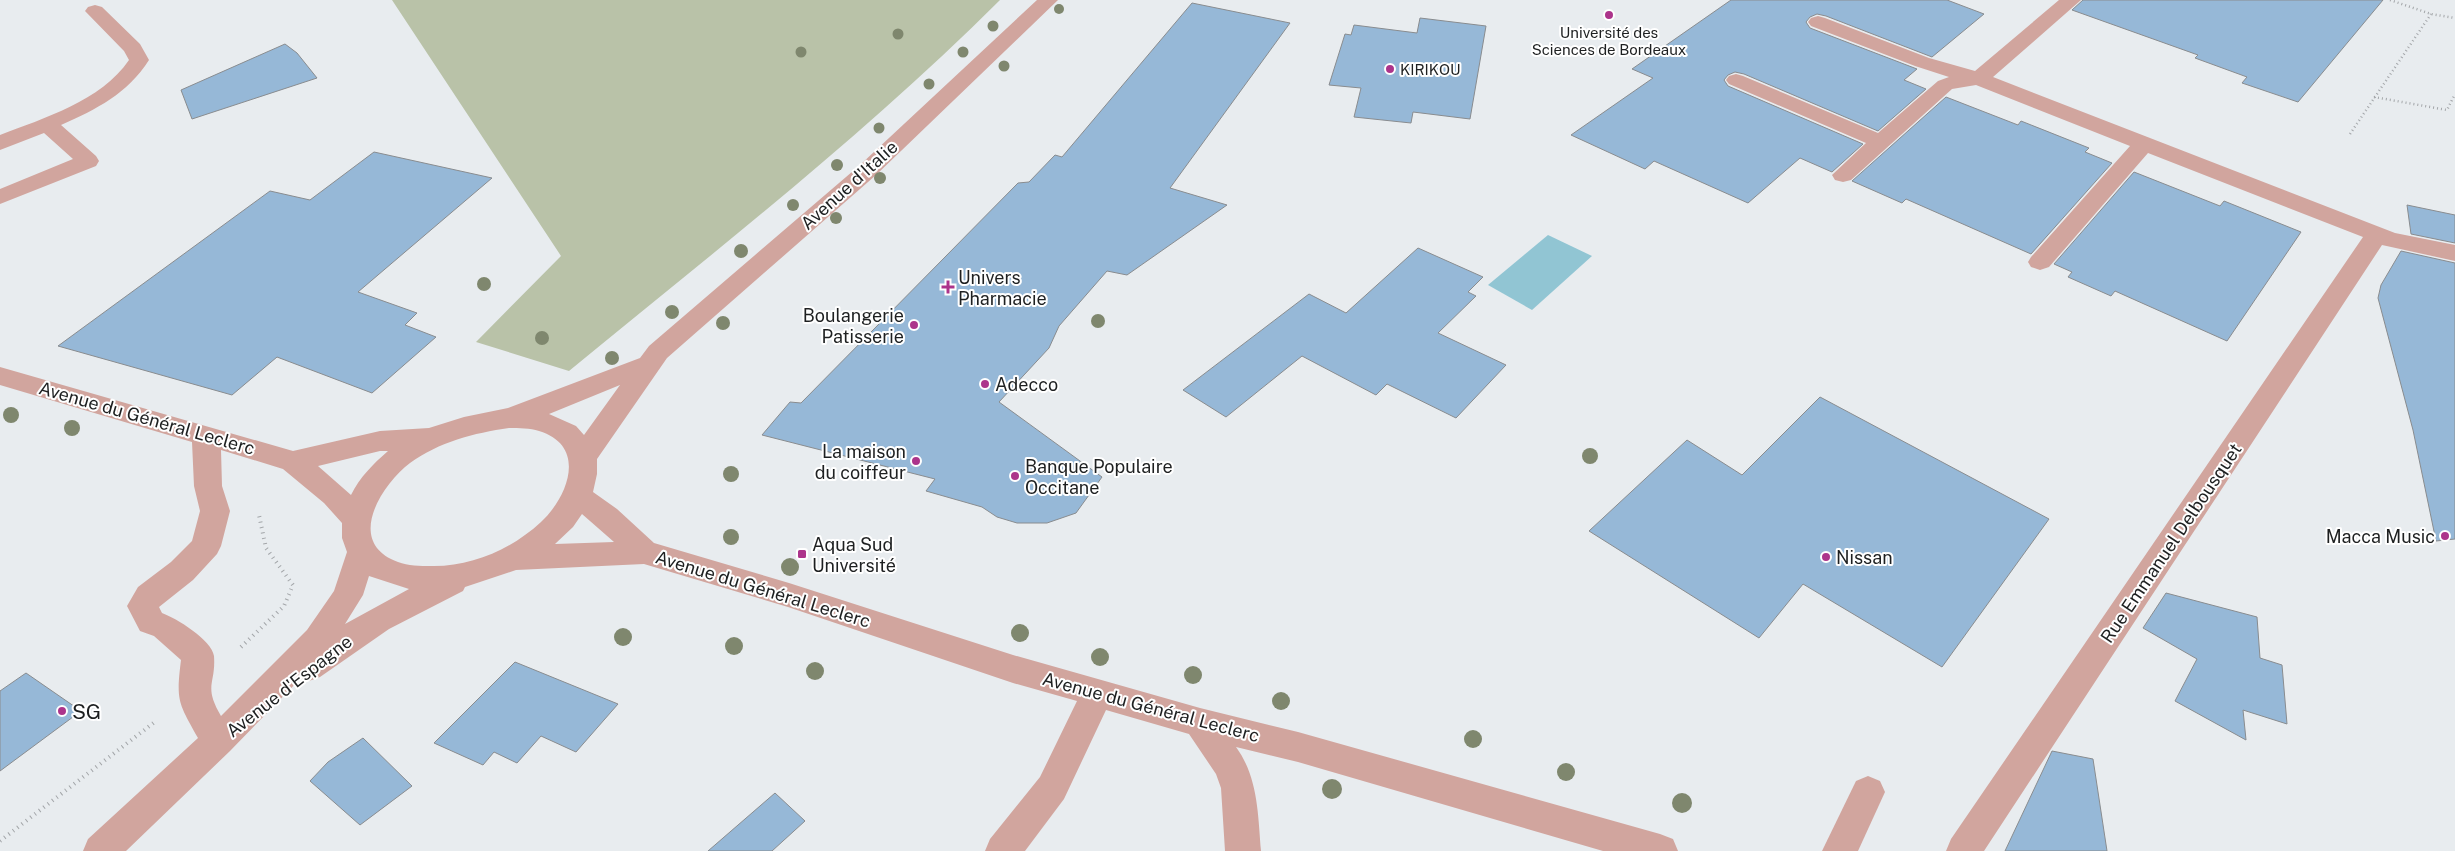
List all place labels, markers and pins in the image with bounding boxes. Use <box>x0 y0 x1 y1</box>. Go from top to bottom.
marker: Université des Sciences de Bordeaux <box>1603 9 1615 21</box>
place label: Université des Sciences de Bordeaux <box>1532 24 1686 58</box>
place label: KIRIKOU <box>1400 61 1460 78</box>
marker: KIRIKOU <box>1384 63 1396 75</box>
place label: Univers Pharmacie <box>958 267 1047 309</box>
marker: Univers Pharmacie <box>942 281 954 293</box>
place label: Boulangerie Patisserie <box>803 305 904 347</box>
marker: Boulangerie Patisserie <box>908 319 920 331</box>
place label: Adecco <box>995 374 1058 395</box>
marker: Adecco <box>979 378 991 390</box>
place label: La maison du coiffeur <box>815 441 906 483</box>
marker: La maison du coiffeur <box>910 455 922 467</box>
place label: Banque Populaire Occitane <box>1025 456 1173 498</box>
marker: Banque Populaire Occitane <box>1009 470 1021 482</box>
place label: Macca Music <box>2326 526 2435 547</box>
marker: Macca Music <box>2439 530 2451 542</box>
place label: Aqua Sud Université <box>812 534 896 576</box>
place label: Nissan <box>1836 547 1893 568</box>
marker: Aqua Sud Université <box>796 548 808 560</box>
marker: Nissan <box>1820 551 1832 563</box>
place label: SG <box>72 699 101 724</box>
marker: SG <box>56 705 68 717</box>

